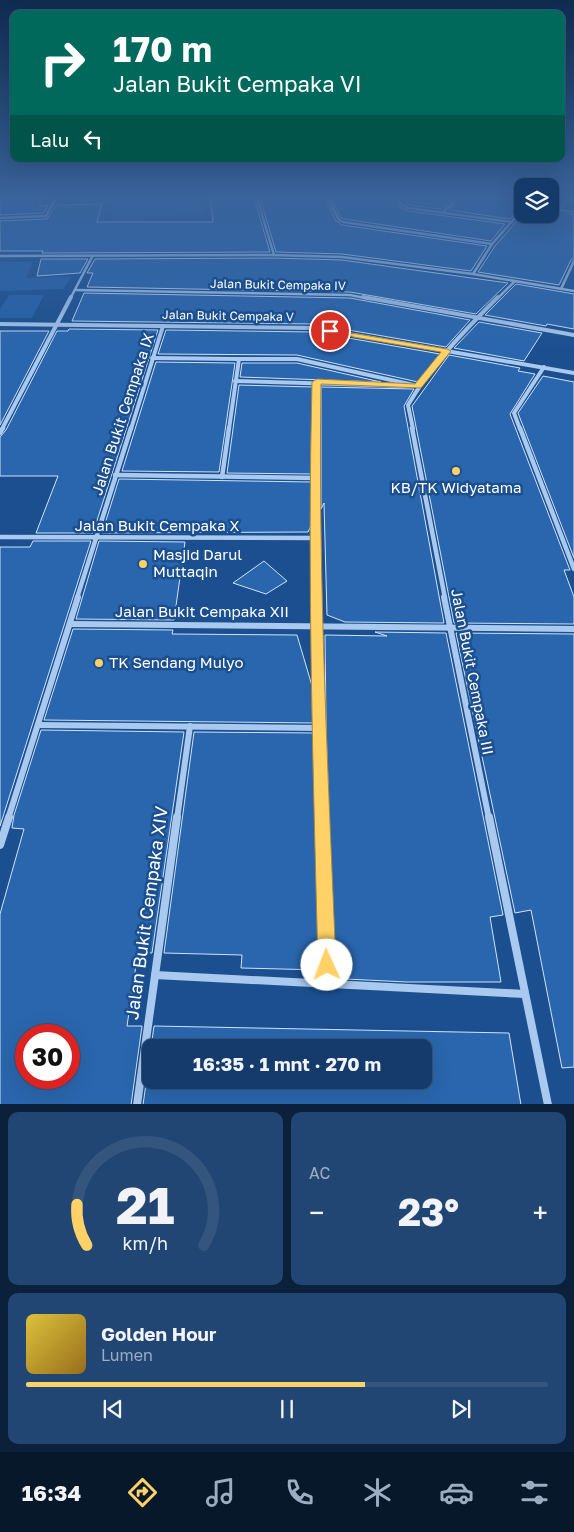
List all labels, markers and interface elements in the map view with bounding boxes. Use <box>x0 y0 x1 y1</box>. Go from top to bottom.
text: 170 m <box>113 28 212 70</box>
icon: right <box>30 30 95 95</box>
text: Jalan Bukit Cempaka VI <box>113 70 362 97</box>
icon: left <box>79 125 107 153</box>
text: Lalu <box>30 128 69 151</box>
map controls <box>514 178 559 223</box>
button: layers <box>514 178 559 223</box>
street label: Jalan Bukit Cempaka IV <box>210 276 346 293</box>
street label: Jalan Bukit Cempaka V <box>162 307 294 324</box>
pin <box>309 310 351 352</box>
icon: arrive <box>316 317 344 345</box>
street label: Jalan Bukit Cempaka IX <box>87 330 157 497</box>
marker: KB/TK Widyatama <box>450 465 462 477</box>
place label: KB/TK Widyatama <box>390 478 522 496</box>
street label: Jalan Bukit Cempaka X <box>75 516 239 534</box>
place label: Masjid Darul Muttaqin <box>153 545 242 580</box>
marker: Masjid Darul Muttaqin <box>137 558 149 570</box>
street label: Jalan Bukit Cempaka III <box>448 587 498 756</box>
street label: Jalan Bukit Cempaka XII <box>115 602 289 620</box>
place label: TK Sendang Mulyo <box>109 653 243 671</box>
marker: TK Sendang Mulyo <box>93 657 105 669</box>
street label: Jalan Bukit Cempaka XIV <box>120 805 172 1021</box>
position arrow <box>300 938 352 990</box>
speed limit sign: 30 <box>15 1024 80 1089</box>
text: 16:35 · 1 mnt · 270 m <box>193 1052 381 1075</box>
text: AC <box>309 1163 330 1183</box>
text: 21 <box>116 1173 175 1235</box>
text: 23° <box>398 1189 459 1234</box>
text: − <box>309 1196 324 1229</box>
text: + <box>533 1196 548 1229</box>
text: km/h <box>123 1232 168 1254</box>
text: Golden Hour <box>101 1322 216 1345</box>
text: Lumen <box>101 1345 153 1365</box>
icon: previous <box>99 1395 127 1423</box>
icon: pause <box>273 1395 301 1423</box>
icon: next <box>447 1395 475 1423</box>
icon: directions <box>125 1475 160 1510</box>
icon: music <box>203 1475 238 1510</box>
icon: phone <box>282 1475 317 1510</box>
icon: climate <box>360 1475 395 1510</box>
icon: car <box>439 1475 474 1510</box>
icon: filters <box>517 1475 552 1510</box>
text: 16:34 <box>22 1479 81 1506</box>

